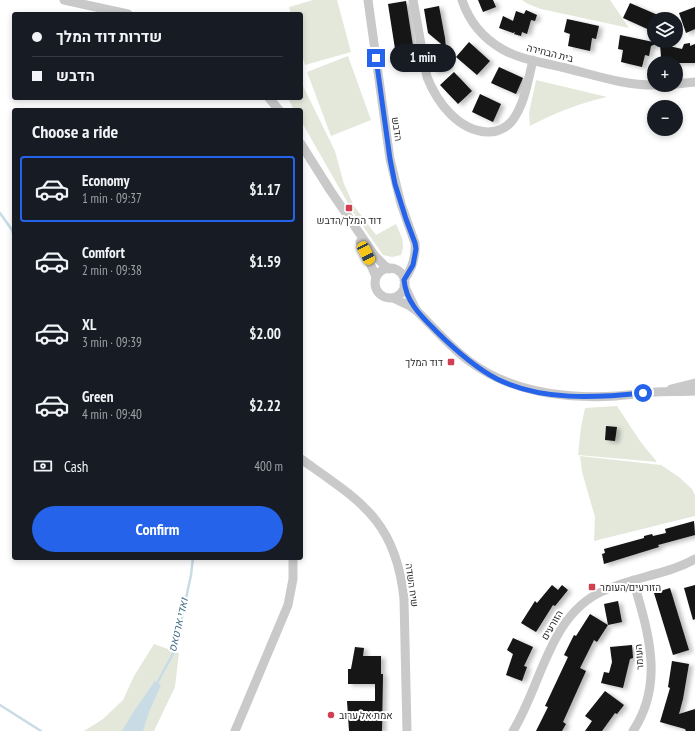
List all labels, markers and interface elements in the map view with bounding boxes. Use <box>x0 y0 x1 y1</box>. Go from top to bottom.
map controls <box>647 12 683 136</box>
button: layers <box>647 12 683 48</box>
text: שדרות דוד המלך <box>56 27 162 46</box>
street label: בית הבחירה <box>525 41 575 65</box>
callout: 1 min <box>390 44 456 72</box>
route end <box>367 49 385 67</box>
text: 1 min <box>410 49 436 66</box>
button: + <box>647 56 683 92</box>
text: הדבש <box>56 66 95 85</box>
button: − <box>647 100 683 136</box>
street label: הדבש <box>389 116 405 142</box>
text: Choose a ride <box>32 120 118 143</box>
icon: car <box>34 171 70 207</box>
text: Economy <box>82 171 130 190</box>
text: $1.17 <box>249 180 281 199</box>
text: 1 min · 09:37 <box>82 190 142 207</box>
marker: דוד המלך/הדבש <box>344 203 354 213</box>
place label: דוד המלך/הדבש <box>316 214 382 227</box>
car <box>355 240 377 266</box>
icon: car <box>34 243 70 279</box>
text: Comfort <box>82 243 125 262</box>
text: $1.59 <box>249 252 281 271</box>
text: 2 min · 09:38 <box>82 262 142 279</box>
icon: car <box>34 315 70 351</box>
text: XL <box>82 315 96 334</box>
text: $2.00 <box>249 324 281 343</box>
text: 3 min · 09:39 <box>82 334 142 351</box>
place label: דוד המלך <box>405 356 443 369</box>
marker: דוד המלך <box>446 357 456 367</box>
route start <box>634 384 652 402</box>
icon: car <box>34 387 70 423</box>
text: Green <box>82 387 114 406</box>
text: $2.22 <box>249 396 281 415</box>
text: 4 min · 09:40 <box>82 406 142 423</box>
icon: cash <box>32 455 54 477</box>
text: Cash <box>64 457 88 476</box>
text: 400 m <box>254 458 283 475</box>
button: Confirm <box>32 506 283 552</box>
street label: שיח השדה <box>402 562 422 608</box>
place label: הזורעים/העומר <box>600 581 661 594</box>
marker: הזורעים/העומר <box>587 582 597 592</box>
water label: ואדי ארטאס <box>165 596 191 653</box>
street label: הזורעים <box>538 608 566 642</box>
street label: העומר <box>632 644 646 670</box>
place label: אמת אל ערוב <box>339 709 393 722</box>
marker: אמת אל ערוב <box>326 710 336 720</box>

